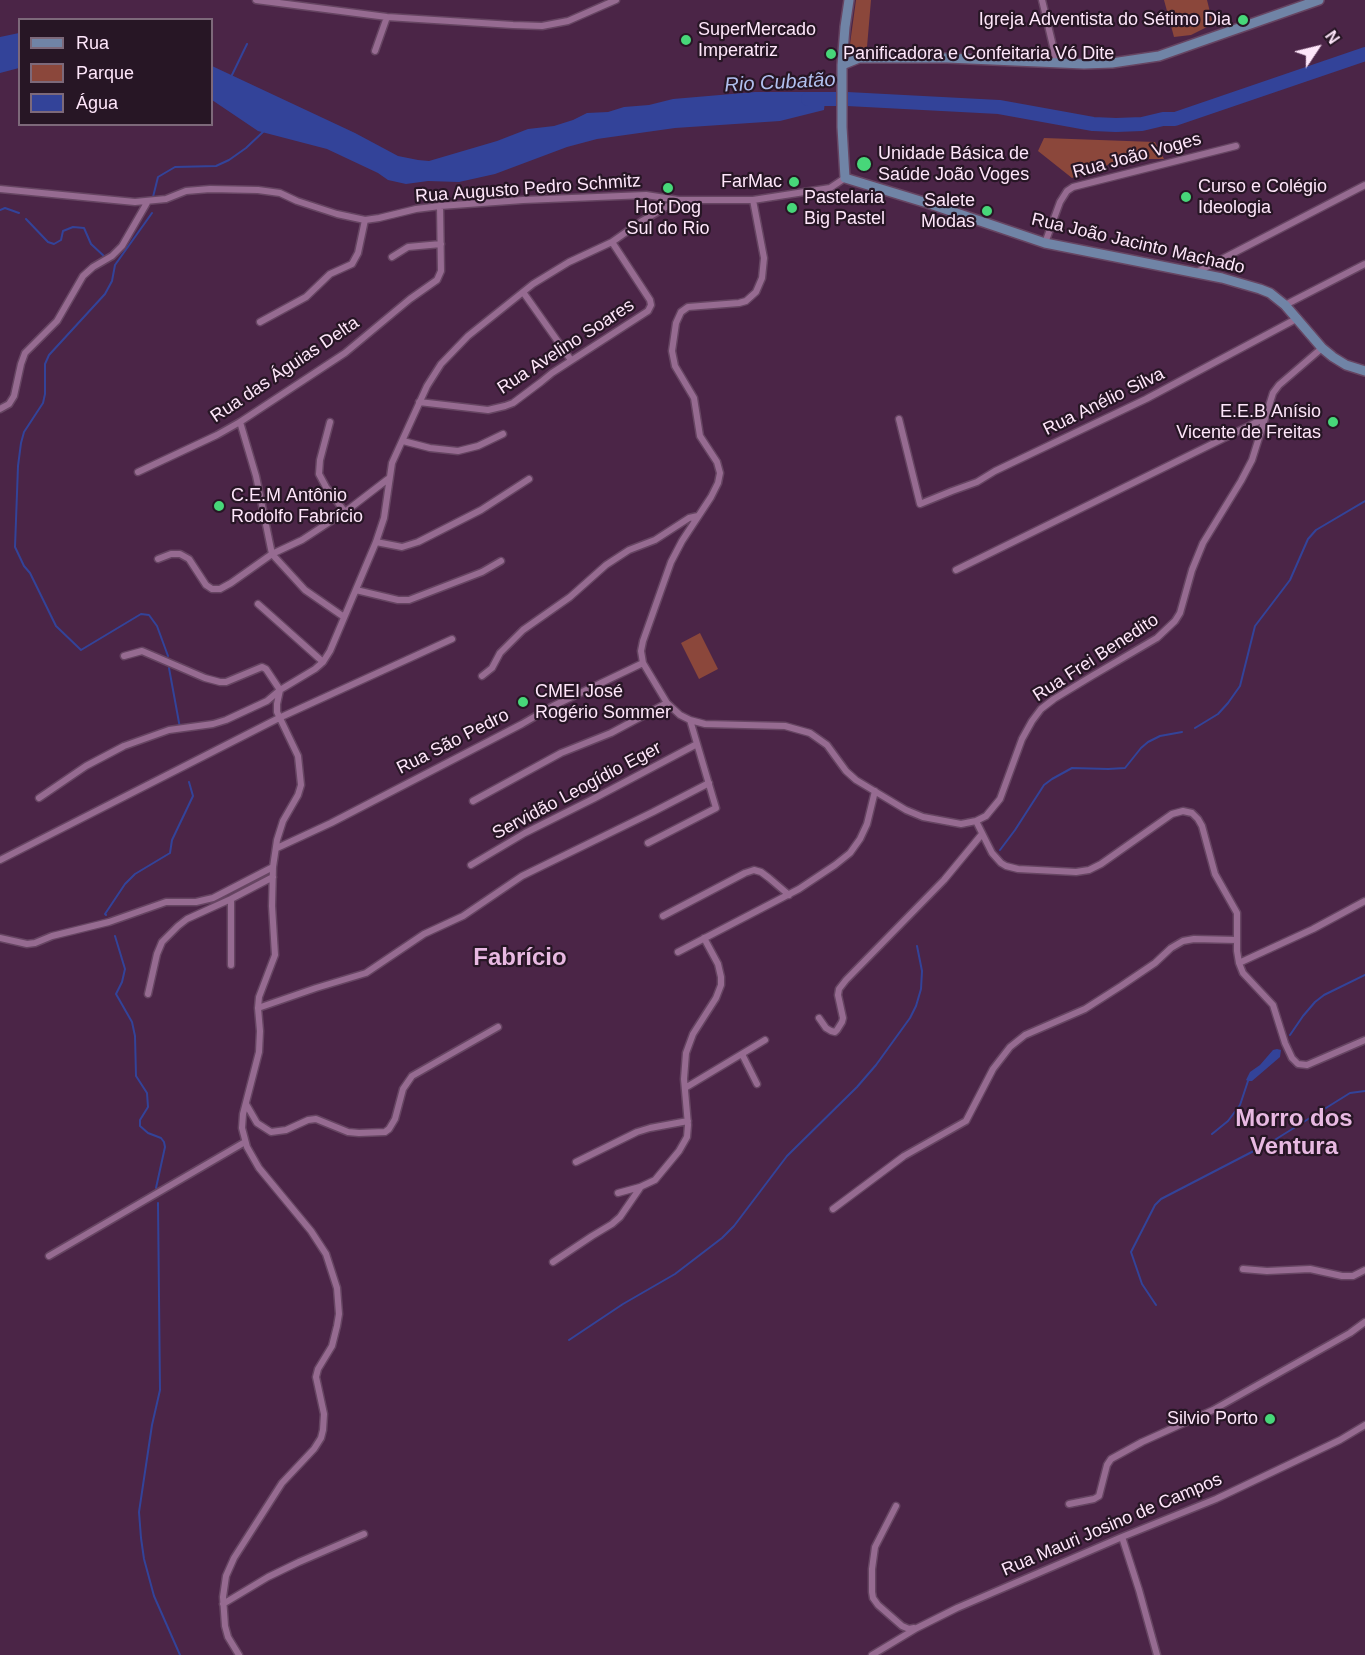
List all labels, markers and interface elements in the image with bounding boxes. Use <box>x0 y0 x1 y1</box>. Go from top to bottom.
place label: Igreja Adventista do Sétimo Dia <box>979 9 1231 31</box>
marker: Igreja Adventista do Sétimo Dia <box>1236 13 1250 27</box>
legend <box>18 18 213 126</box>
north arrow <box>1287 18 1347 78</box>
place label: SuperMercado Imperatriz <box>698 19 816 62</box>
text: N <box>1322 28 1342 47</box>
text: Rua <box>76 33 109 53</box>
marker: SuperMercado Imperatriz <box>679 33 693 47</box>
place label: Panificadora e Confeitaria Vó Dite <box>843 43 1114 65</box>
marker: Panificadora e Confeitaria Vó Dite <box>824 47 838 61</box>
text: Parque <box>76 63 134 83</box>
water label: Rio Cubatão <box>724 68 836 98</box>
text: Água <box>76 93 118 113</box>
street label: Rua João Voges <box>1070 128 1204 184</box>
place label: Unidade Básica de Saúde João Voges <box>878 143 1029 186</box>
marker: Unidade Básica de Saúde João Voges <box>855 155 873 173</box>
street label: Rua Augusto Pedro Schmitz <box>414 170 642 208</box>
place label: FarMac <box>721 171 782 193</box>
marker: FarMac <box>787 175 801 189</box>
place label: Curso e Colégio Ideologia <box>1198 176 1327 219</box>
marker: Hot Dog Sul do Rio <box>661 181 675 195</box>
place label: Pastelaria Big Pastel <box>804 187 885 230</box>
place label: Salete Modas <box>921 190 975 232</box>
marker: Curso e Colégio Ideologia <box>1179 190 1193 204</box>
place label: Hot Dog Sul do Rio <box>626 197 710 240</box>
marker: Pastelaria Big Pastel <box>785 201 799 215</box>
marker: Salete Modas <box>980 204 994 218</box>
street label: Rua João Jacinto Machado <box>1029 209 1247 279</box>
street label: Rua Avelino Soares <box>494 295 638 399</box>
street label: Rua das Águias Delta <box>207 312 363 428</box>
street label: Rua Anélio Silva <box>1040 363 1168 441</box>
place label: E.E.B Anísio Vicente de Freitas <box>1176 401 1321 444</box>
marker: E.E.B Anísio Vicente de Freitas <box>1326 415 1340 429</box>
place label: C.E.M Antônio Rodolfo Fabrício <box>231 485 363 528</box>
marker: C.E.M Antônio Rodolfo Fabrício <box>212 499 226 513</box>
street label: Rua Frei Benedito <box>1029 609 1163 707</box>
place label: CMEI José Rogério Sommer <box>535 681 671 724</box>
marker: CMEI José Rogério Sommer <box>516 695 530 709</box>
street label: Rua São Pedro <box>393 704 513 780</box>
street label: Servidão Leogídio Eger <box>489 737 665 845</box>
district label: Fabrício <box>473 944 567 972</box>
district label: Morro dos Ventura <box>1235 1105 1353 1161</box>
place label: Silvio Porto <box>1167 1408 1258 1430</box>
marker: Silvio Porto <box>1263 1412 1277 1426</box>
street label: Rua Mauri Josino de Campos <box>999 1469 1225 1581</box>

